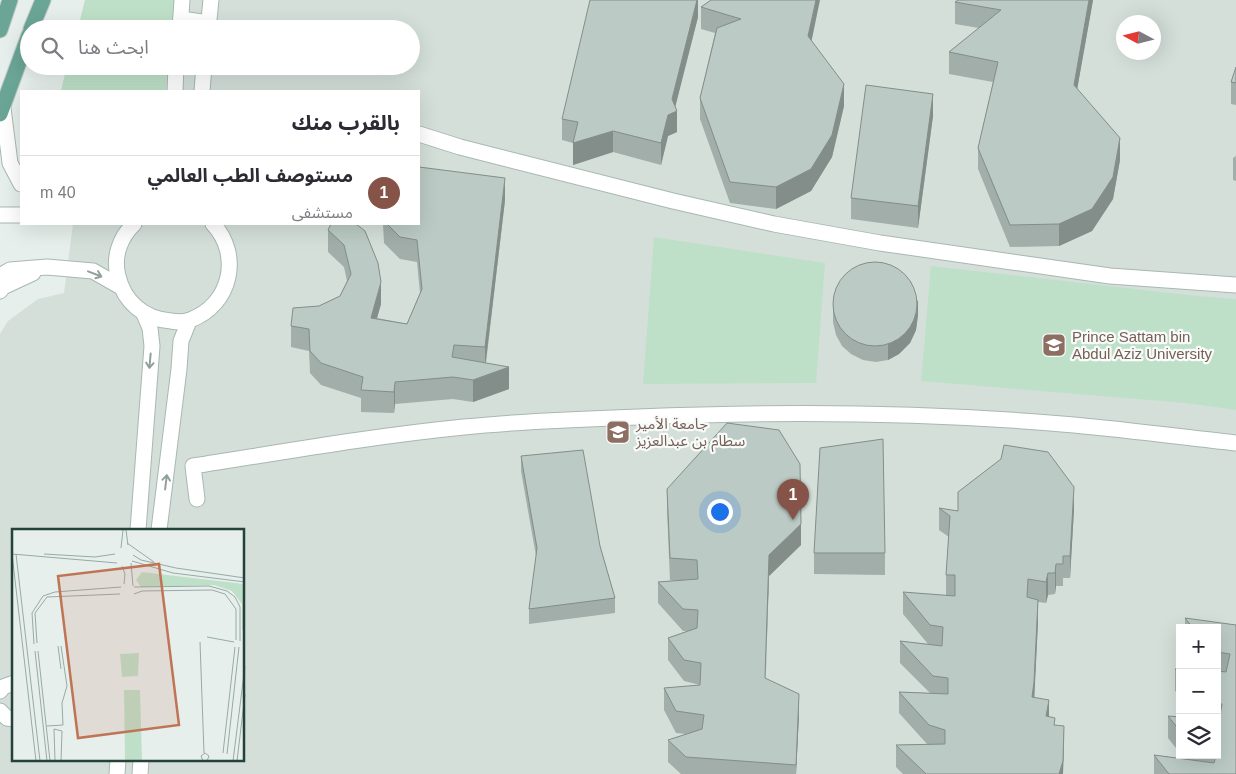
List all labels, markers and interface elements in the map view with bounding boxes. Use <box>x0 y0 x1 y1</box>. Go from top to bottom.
north arrow <box>1116 15 1161 60</box>
search box <box>20 20 420 75</box>
icon: search <box>38 34 66 62</box>
text: ابحث هنا <box>78 37 149 58</box>
text: بالقرب منك <box>292 111 400 134</box>
text: مستوصف الطب العالمي <box>148 165 353 186</box>
text: 40 m <box>40 184 76 201</box>
text: 1 <box>380 184 388 201</box>
text: مستشفى <box>292 204 353 221</box>
one-way arrow <box>87 270 102 279</box>
place label: Prince Sattam bin Abdul Aziz University <box>1072 328 1213 362</box>
school or university icon: Prince Sattam bin Abdul Aziz University <box>1041 332 1067 358</box>
one-way arrow <box>145 353 155 369</box>
place label: جامعة الأمير سطام بن عبدالعزيز <box>635 415 745 452</box>
school or university icon: جامعة الأمير سطام بن عبدالعزيز <box>605 419 631 445</box>
one-way arrow <box>161 474 171 490</box>
pin: 1 <box>777 479 809 520</box>
your location <box>707 499 733 525</box>
inset map <box>12 529 245 762</box>
map controls <box>1176 624 1221 759</box>
button: + <box>1176 624 1221 669</box>
button: − <box>1176 669 1221 714</box>
button: layers <box>1176 714 1221 759</box>

